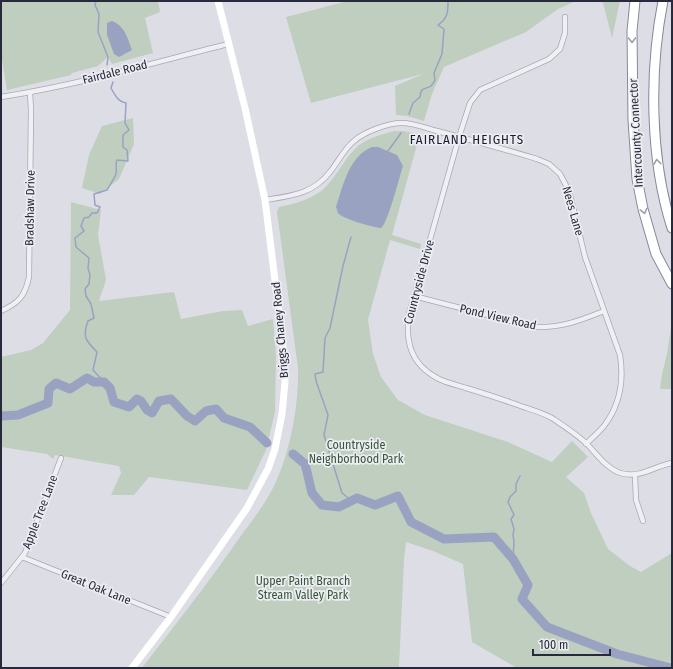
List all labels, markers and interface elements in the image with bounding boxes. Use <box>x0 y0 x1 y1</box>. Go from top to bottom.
one-way arrow <box>628 37 636 43</box>
street label: Fairdale Road <box>81 57 149 87</box>
street label: Intercounty Connector <box>626 77 646 188</box>
district label: FAIRLAND HEIGHTS <box>410 132 524 147</box>
one-way arrow <box>653 159 662 165</box>
street label: Bradshaw Drive <box>22 170 38 246</box>
street label: Nees Lane <box>559 185 587 237</box>
one-way arrow <box>639 207 648 214</box>
street label: Countryside Drive <box>401 238 437 326</box>
street label: Briggs Chaney Road <box>269 281 291 379</box>
street label: Pond View Road <box>458 301 538 333</box>
park label: Countryside Neighborhood Park <box>309 438 404 466</box>
street label: Apple Tree Lane <box>19 473 61 551</box>
street label: Great Oak Lane <box>59 567 133 607</box>
park label: Upper Paint Branch Stream Valley Park <box>256 574 350 602</box>
scale bar <box>533 631 610 657</box>
text: 100 m <box>539 638 568 652</box>

